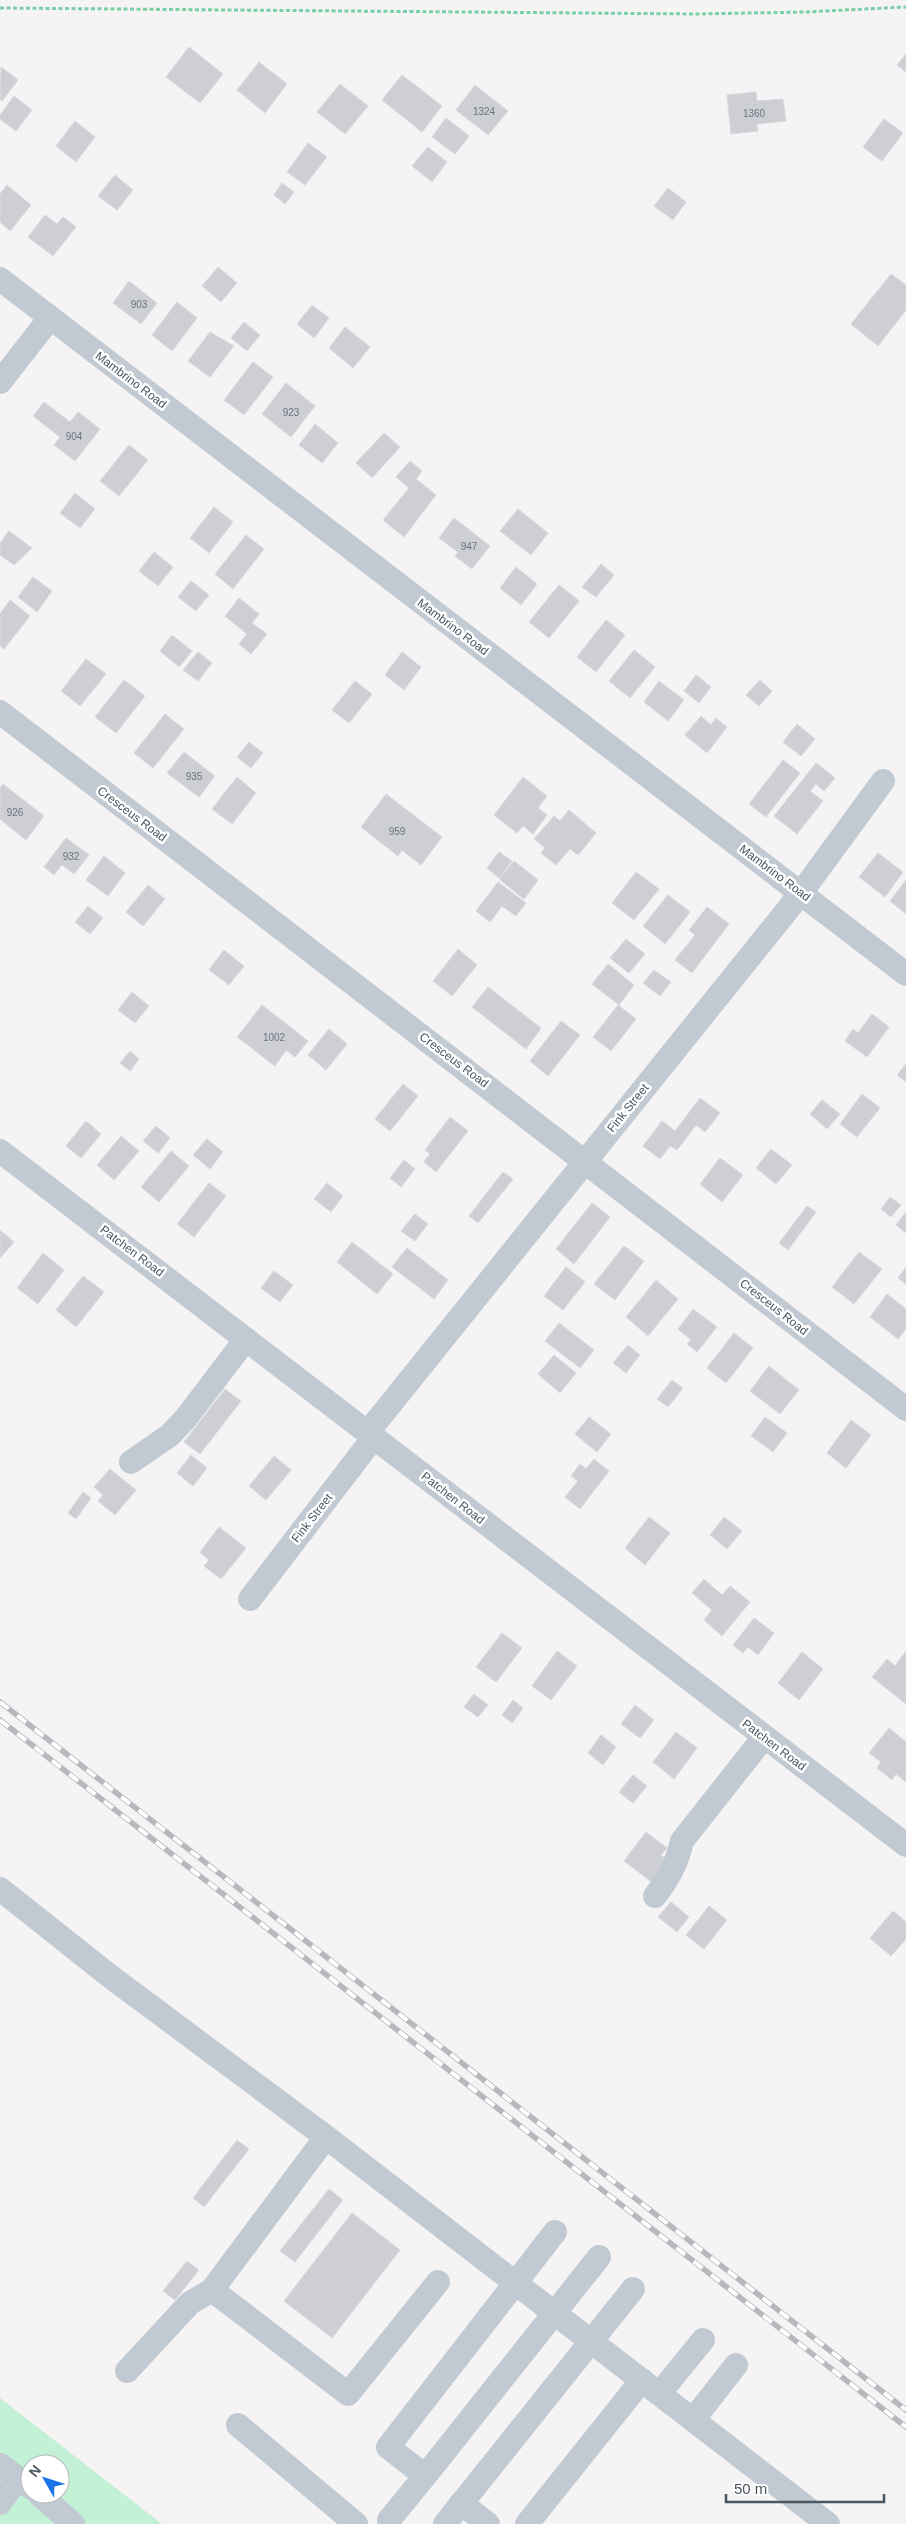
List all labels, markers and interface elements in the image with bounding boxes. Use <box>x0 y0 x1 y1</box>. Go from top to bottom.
house number: 1324 <box>473 106 496 117</box>
house number: 1360 <box>743 108 766 119</box>
house number: 903 <box>131 299 148 310</box>
street label: Mambrino Road <box>93 349 169 411</box>
house number: 923 <box>283 407 300 418</box>
house number: 904 <box>66 431 83 442</box>
house number: 947 <box>461 541 478 552</box>
street label: Mambrino Road <box>415 596 491 658</box>
house number: 935 <box>186 771 203 782</box>
street label: Cresceus Road <box>95 784 169 844</box>
house number: 926 <box>7 807 24 818</box>
house number: 959 <box>389 826 406 837</box>
street label: Mambrino Road <box>737 842 813 904</box>
house number: 932 <box>63 851 80 862</box>
street label: Cresceus Road <box>417 1030 491 1090</box>
house number: 1002 <box>263 1032 286 1043</box>
street label: Fink Street <box>604 1081 652 1135</box>
street label: Patchen Road <box>97 1223 167 1279</box>
street label: Cresceus Road <box>737 1276 811 1338</box>
street label: Patchen Road <box>419 1469 487 1527</box>
street label: Fink Street <box>289 1490 336 1545</box>
street label: Patchen Road <box>739 1717 809 1773</box>
north arrow <box>20 2454 70 2504</box>
text: N <box>25 2462 44 2480</box>
scale bar <box>726 2472 884 2504</box>
text: 50 m <box>734 2480 767 2497</box>

